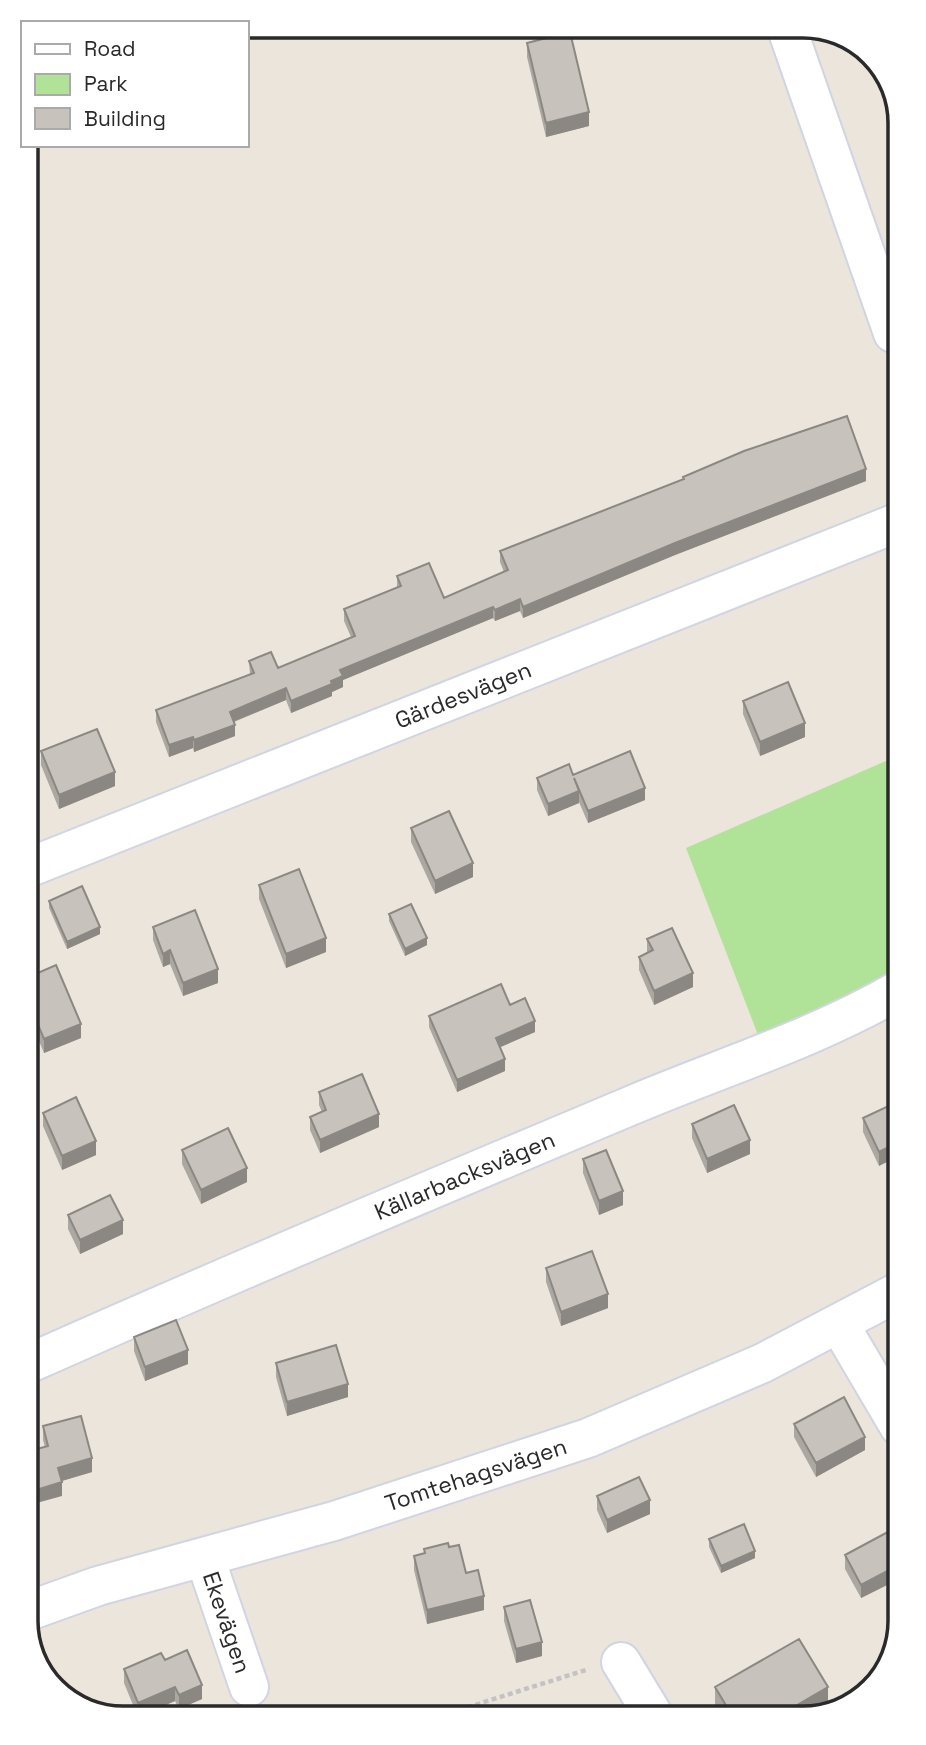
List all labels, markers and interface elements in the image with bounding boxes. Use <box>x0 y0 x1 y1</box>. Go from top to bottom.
legend <box>21 21 248 147</box>
text: Road <box>84 35 136 62</box>
text: Park <box>84 70 128 97</box>
text: Building <box>84 105 166 132</box>
street label: Gärdesvägen <box>391 654 536 736</box>
street label: Källarbacksvägen <box>370 1124 559 1227</box>
street label: Tomtehagsvägen <box>381 1431 571 1518</box>
street label: Ekevägen <box>196 1568 258 1677</box>

